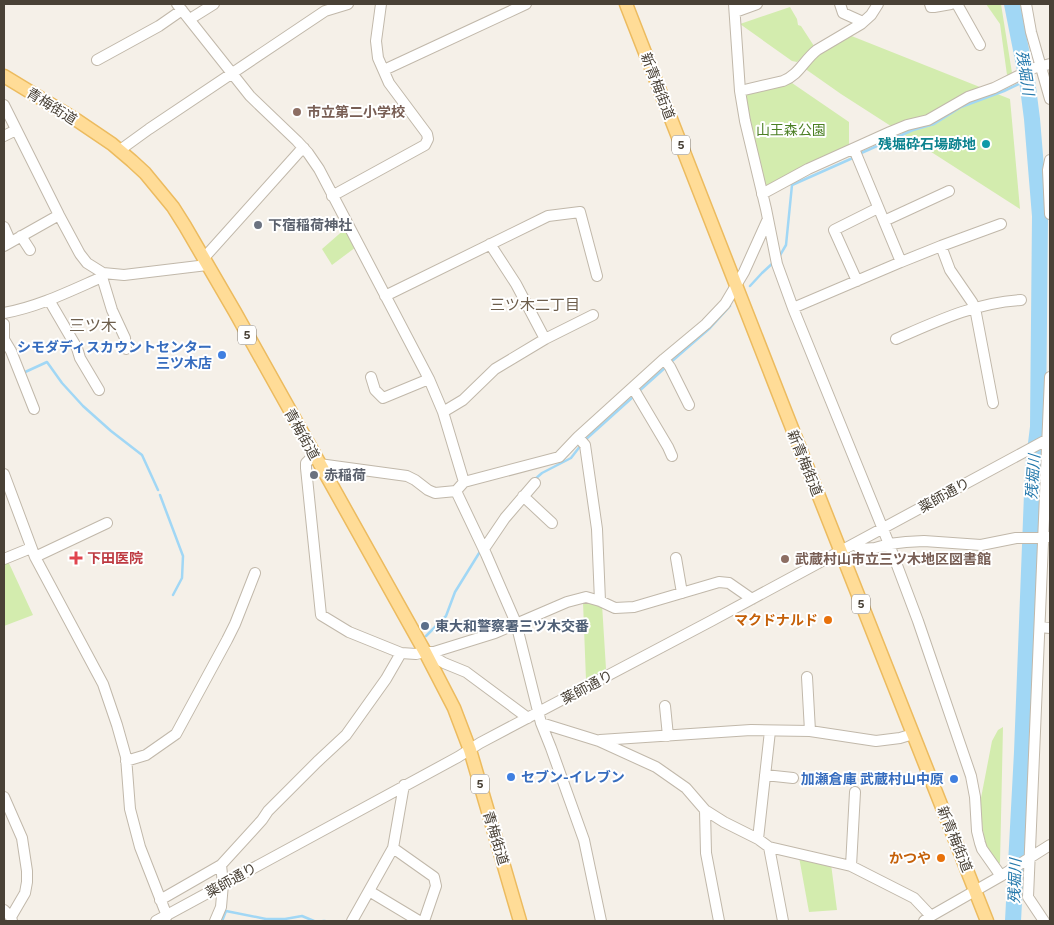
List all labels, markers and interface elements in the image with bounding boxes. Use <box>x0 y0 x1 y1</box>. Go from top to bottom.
water label: 残堀川 <box>1013 49 1038 99</box>
street label: 新青梅街道 <box>637 50 678 122</box>
street label: 青梅街道 <box>23 84 80 128</box>
place label: 市立第二小学校 <box>307 104 405 121</box>
marker: 市立第二小学校 <box>291 106 303 118</box>
park label: 山王森公園 <box>756 122 826 139</box>
road number: 5 <box>672 136 690 154</box>
place label: 残堀砕石場跡地 <box>878 136 976 153</box>
marker: 残堀砕石場跡地 <box>980 138 992 150</box>
place label: 下宿稲荷神社 <box>268 217 352 234</box>
marker: 下宿稲荷神社 <box>252 219 264 231</box>
district label: 三ツ木二丁目 <box>490 296 580 314</box>
district label: 三ツ木 <box>69 316 117 335</box>
road number: 5 <box>238 326 256 344</box>
place label: シモダディスカウントセンター 三ツ木店 <box>17 339 212 372</box>
marker: シモダディスカウントセンター 三ツ木店 <box>216 349 228 361</box>
street label: 青梅街道 <box>281 406 323 463</box>
street label: 新青梅街道 <box>784 428 826 499</box>
water label: 残堀川 <box>1022 452 1044 500</box>
place label: 赤稲荷 <box>324 467 366 484</box>
marker: 赤稲荷 <box>308 469 320 481</box>
street label: 薬師通り <box>916 474 973 516</box>
place label: 下田医院 <box>87 550 143 567</box>
marker: 下田医院 <box>69 551 83 565</box>
place label: 武蔵村山市立三ツ木地区図書館 <box>795 551 991 568</box>
marker: 武蔵村山市立三ツ木地区図書館 <box>779 553 791 565</box>
road number: 5 <box>852 594 870 614</box>
place label: マクドナルド <box>734 612 818 629</box>
marker: マクドナルド <box>822 614 834 626</box>
place label: 東大和警察署三ツ木交番 <box>435 618 589 635</box>
marker: 東大和警察署三ツ木交番 <box>419 620 431 632</box>
street label: 薬師通り <box>559 667 616 708</box>
place label: セブン-イレブン <box>521 769 625 786</box>
marker: セブン-イレブン <box>505 771 517 783</box>
place label: 加瀬倉庫 武蔵村山中原 <box>801 771 944 788</box>
marker: 加瀬倉庫 武蔵村山中原 <box>948 773 960 785</box>
road number: 5 <box>471 774 489 794</box>
street label: 新青梅街道 <box>934 804 976 875</box>
street label: 青梅街道 <box>479 809 512 867</box>
place label: かつや <box>889 850 931 867</box>
marker: かつや <box>935 852 947 864</box>
water label: 残堀川 <box>1005 856 1025 904</box>
street label: 薬師通り <box>203 859 260 901</box>

